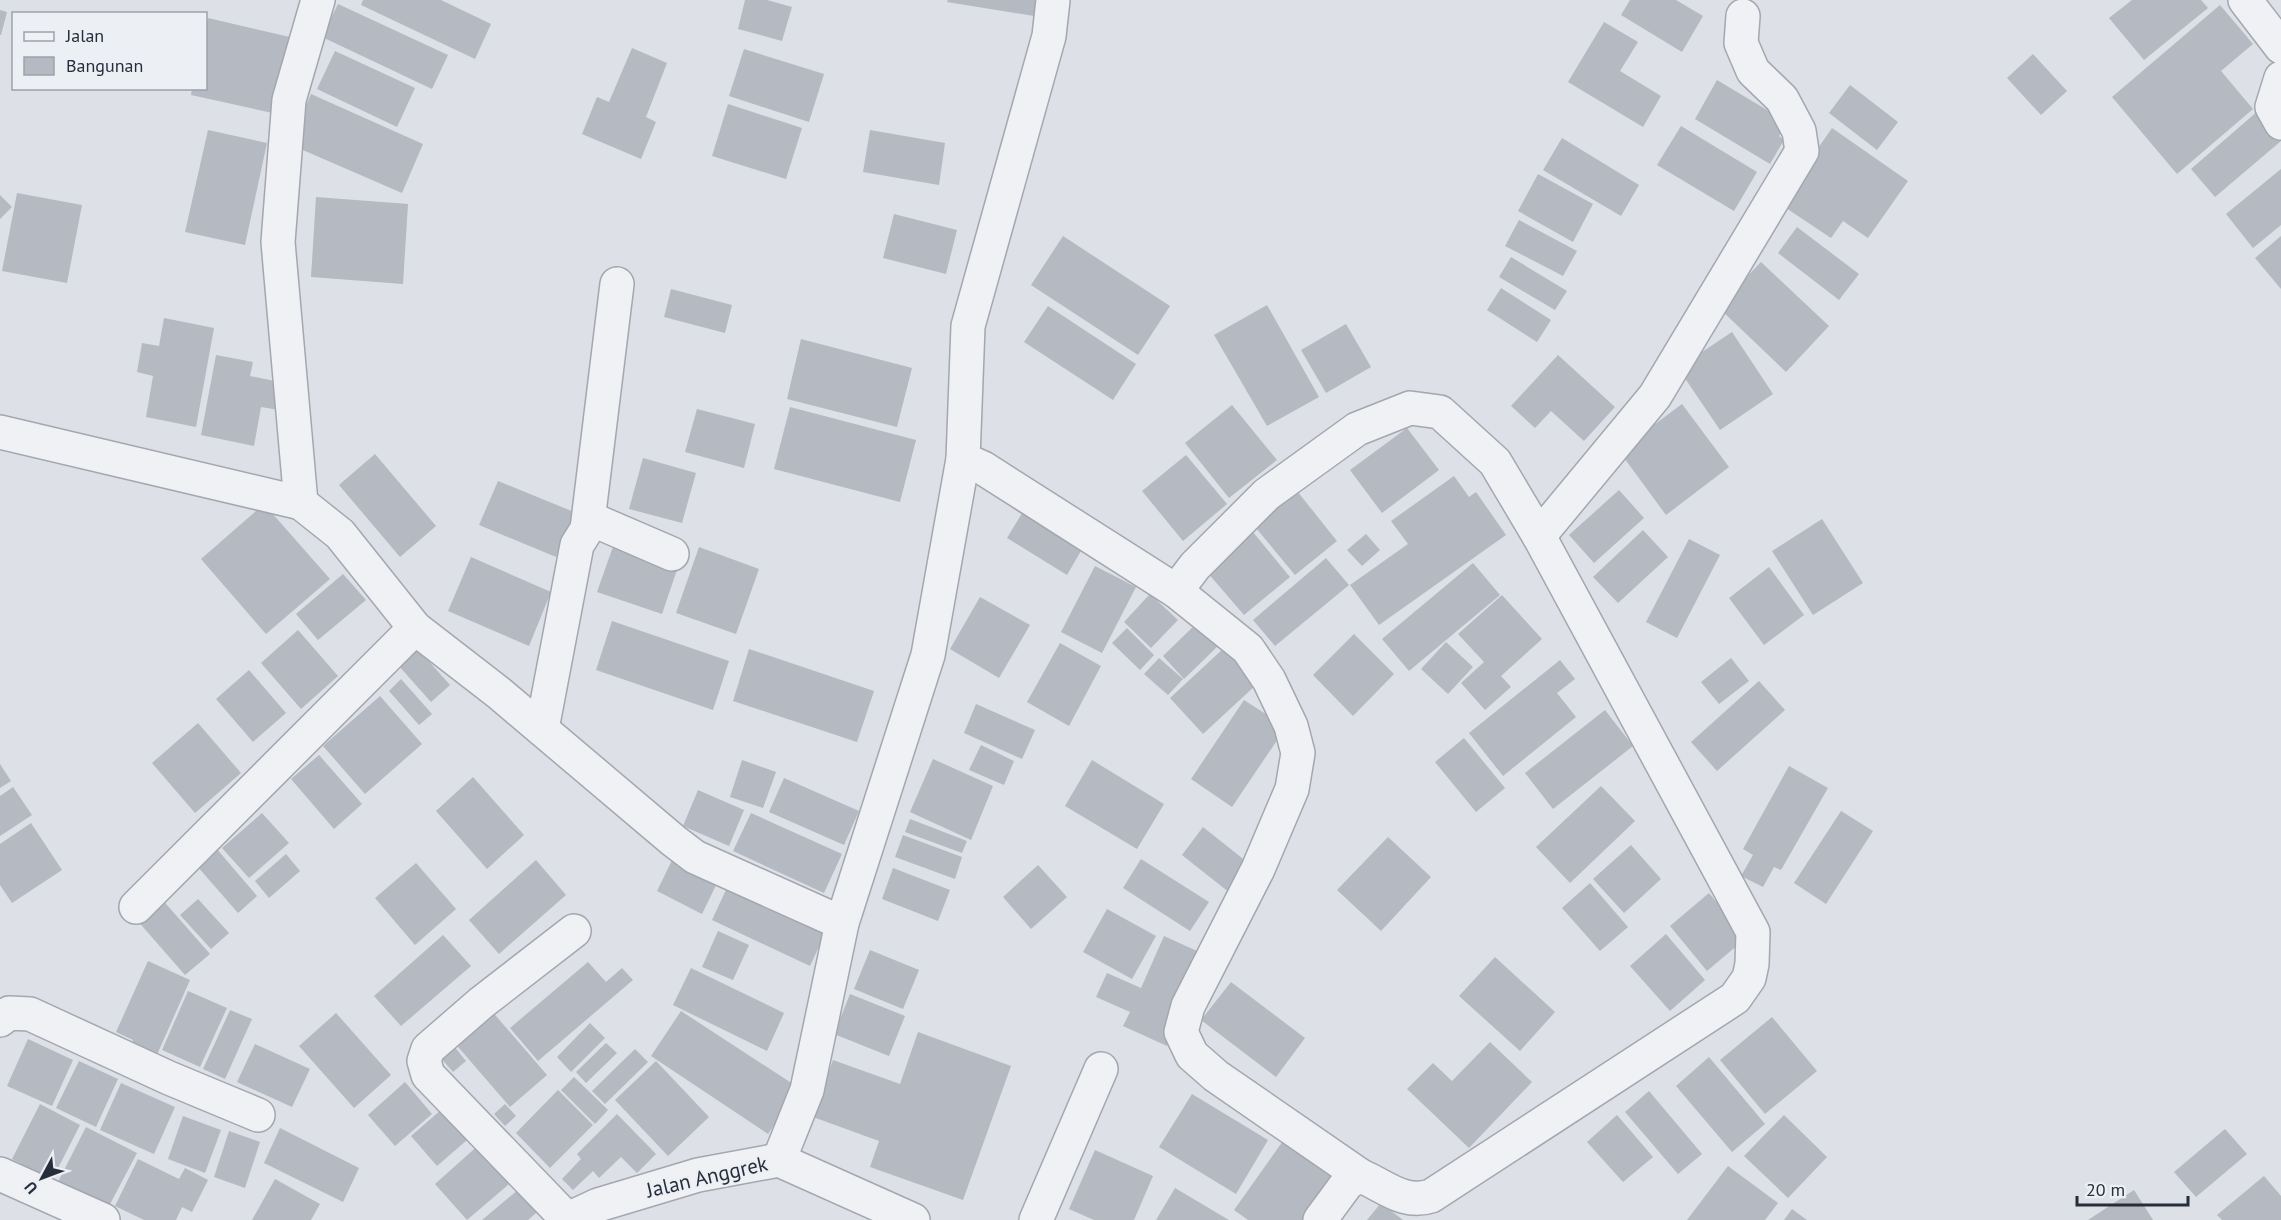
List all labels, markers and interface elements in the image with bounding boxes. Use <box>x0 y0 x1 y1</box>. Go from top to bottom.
legend <box>12 12 207 90</box>
text: Jalan <box>65 24 104 47</box>
text: Bangunan <box>66 54 143 77</box>
north arrow <box>12 1148 72 1208</box>
street label: Jalan Anggrek <box>643 1149 770 1204</box>
scale bar <box>2077 1169 2188 1207</box>
text: U <box>20 1177 42 1198</box>
text: 20 m <box>2086 1178 2125 1201</box>

